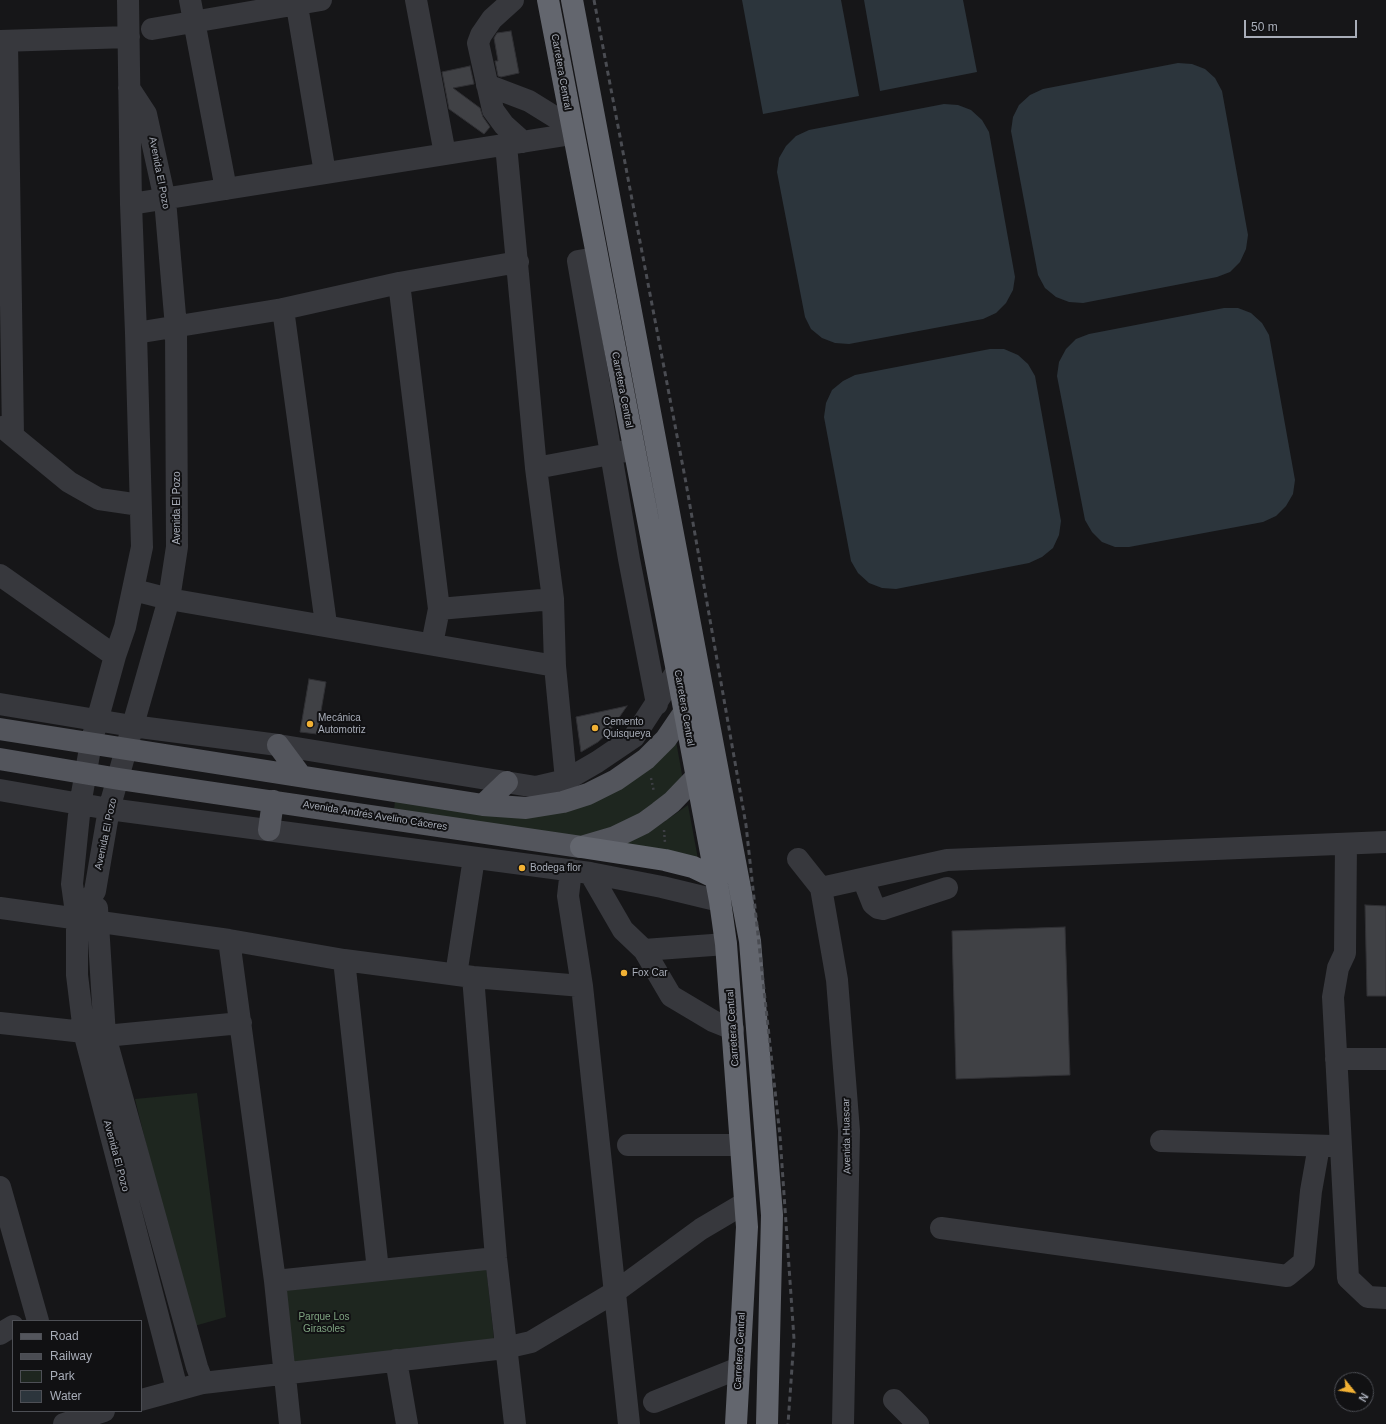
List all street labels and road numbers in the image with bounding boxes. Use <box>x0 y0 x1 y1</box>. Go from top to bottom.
street label: Carretera Central <box>548 33 574 111</box>
street label: Avenida El Pozo <box>146 136 172 210</box>
street label: Carretera Central <box>609 351 635 429</box>
street label: Avenida El Pozo <box>171 471 183 545</box>
street label: Carretera Central <box>671 669 697 747</box>
street label: Avenida El Pozo <box>93 797 119 871</box>
street label: Avenida Andrés Avelino Cáceres <box>302 799 448 833</box>
street label: Carretera Central <box>724 989 742 1067</box>
street label: Avenida Huascar <box>840 1098 854 1174</box>
street label: Avenida El Pozo <box>101 1119 131 1193</box>
street label: Carretera Central <box>732 1312 748 1390</box>

